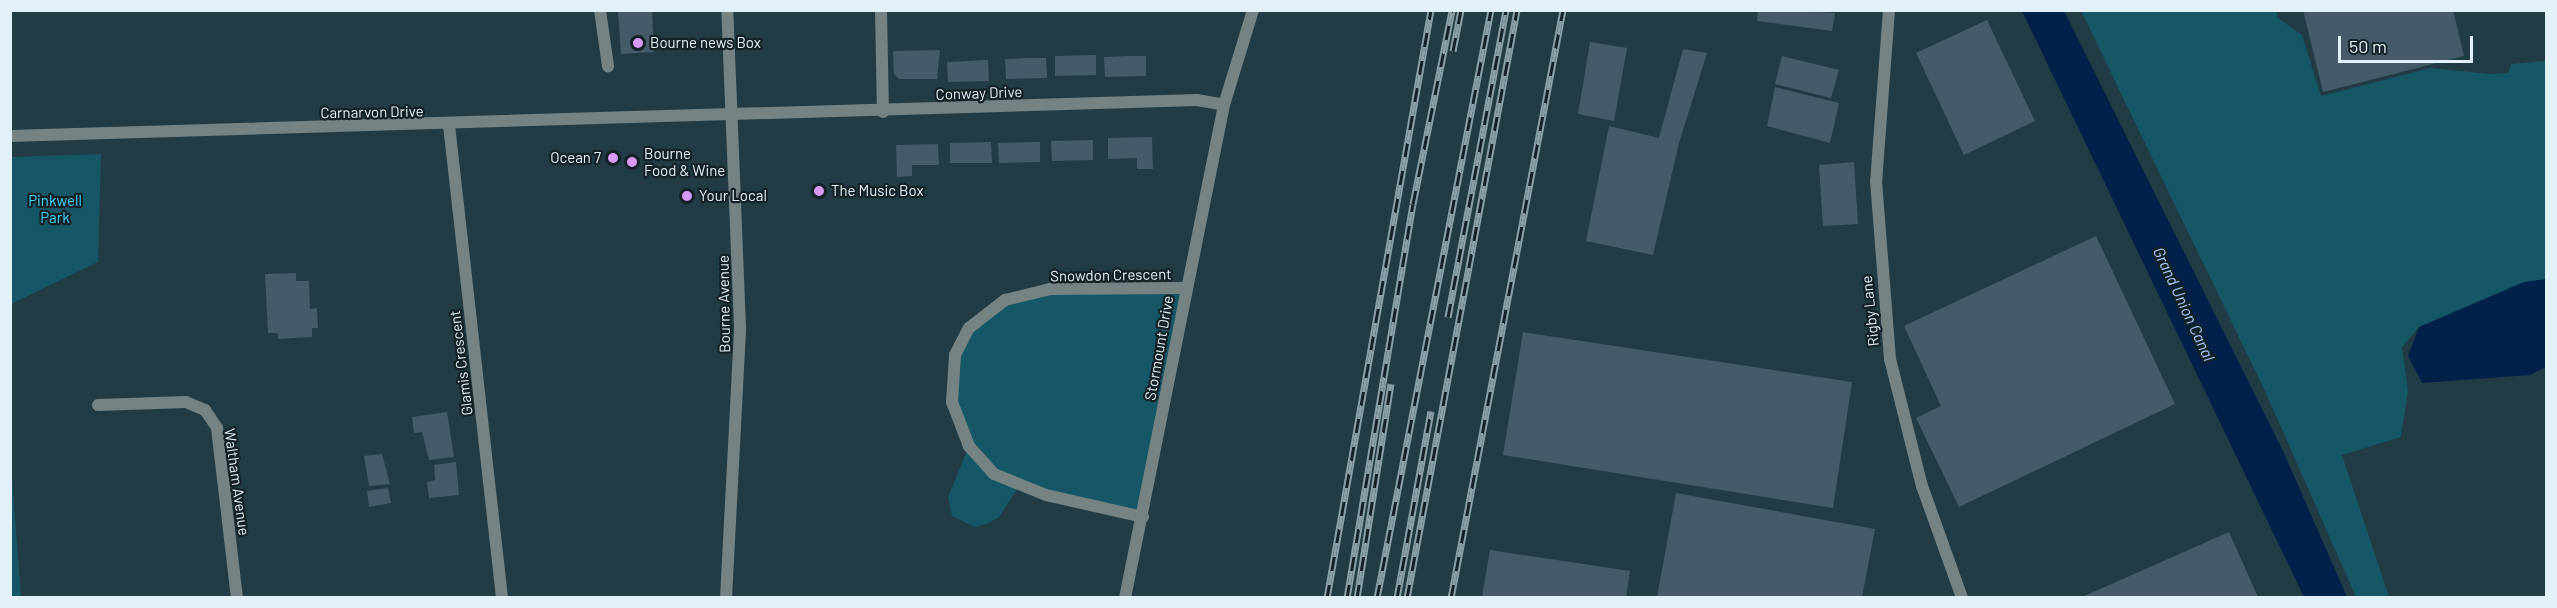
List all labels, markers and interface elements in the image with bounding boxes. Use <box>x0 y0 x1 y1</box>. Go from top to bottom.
scale bar <box>2341 24 2476 62</box>
place label: Bourne news Box <box>650 34 761 52</box>
text: 50 m <box>2349 35 2387 57</box>
marker: Bourne news Box <box>631 36 645 50</box>
street label: Conway Drive <box>935 82 1023 104</box>
street label: Carnarvon Drive <box>320 102 424 122</box>
place label: Bourne Food & Wine <box>644 144 725 179</box>
place label: Ocean 7 <box>550 149 601 167</box>
marker: Ocean 7 <box>606 151 620 165</box>
marker: Bourne Food & Wine <box>625 155 639 169</box>
place label: The Music Box <box>831 182 924 200</box>
marker: The Music Box <box>812 184 826 198</box>
place label: Your Local <box>699 187 767 205</box>
marker: Your Local <box>680 189 694 203</box>
park label: Pinkwell Park <box>28 191 82 226</box>
water label: Grand Union Canal <box>2149 244 2219 364</box>
street label: Bourne Avenue <box>714 255 734 353</box>
street label: Snowdon Crescent <box>1050 265 1172 285</box>
street label: Rigby Lane <box>1857 275 1883 347</box>
street label: Stormount Drive <box>1141 294 1177 402</box>
street label: Glamis Crescent <box>446 309 476 417</box>
street label: Waltham Avenue <box>221 427 253 537</box>

